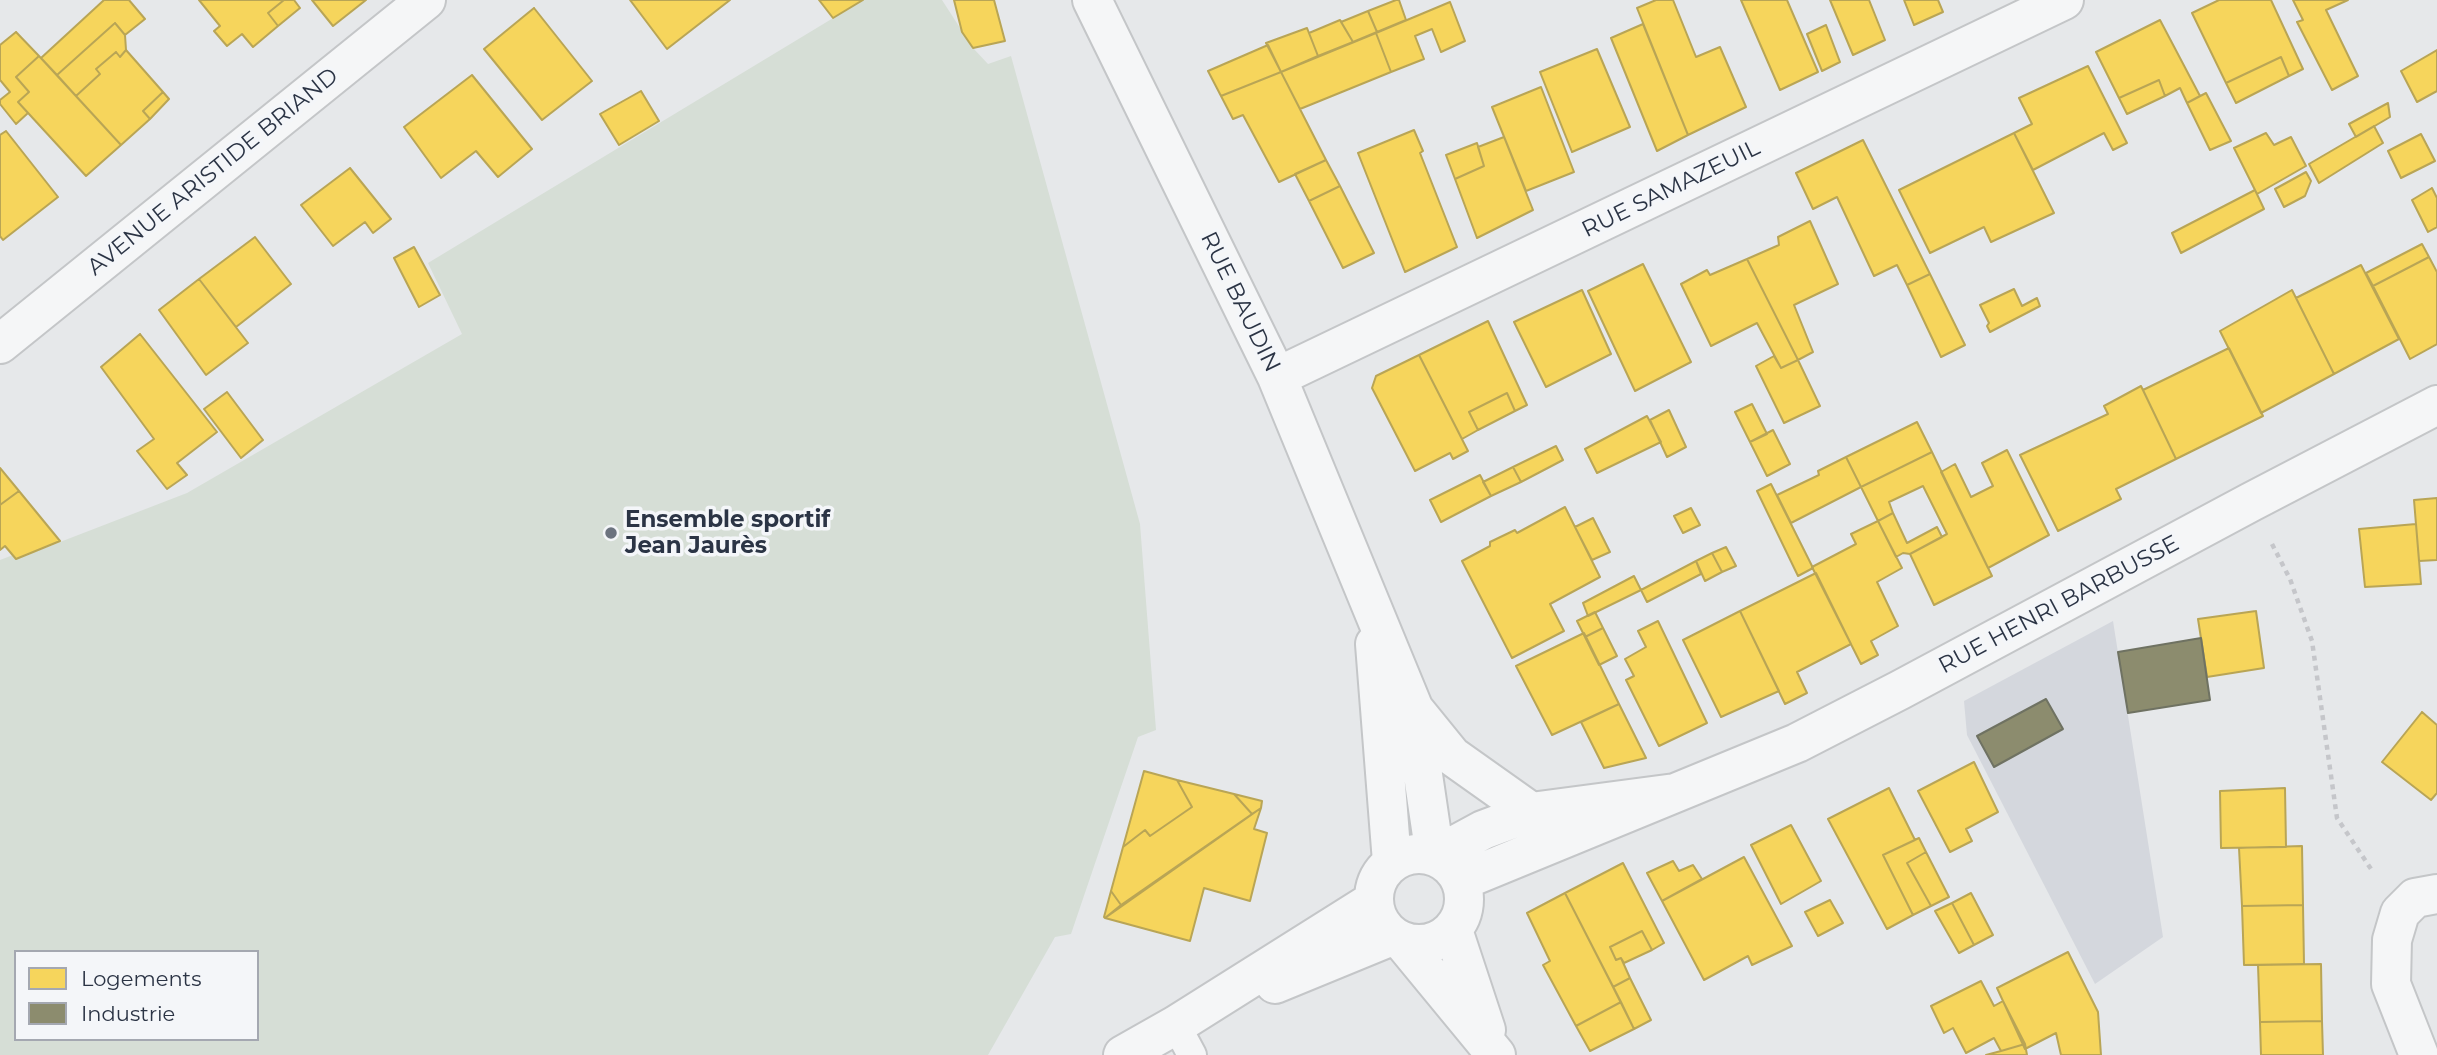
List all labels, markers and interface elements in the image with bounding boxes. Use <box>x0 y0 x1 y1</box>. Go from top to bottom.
street label: AVENUE ARISTIDE BRIAND <box>82 62 344 282</box>
street label: RUE SAMAZEUIL <box>1578 134 1764 244</box>
street label: RUE BAUDIN <box>1194 227 1286 377</box>
place label: Ensemble sportif Jean Jaurès <box>625 506 830 560</box>
marker: Ensemble sportif Jean Jaurès <box>603 525 619 541</box>
street label: RUE HENRI BARBUSSE <box>1934 530 2184 680</box>
legend <box>14 950 259 1041</box>
text: Logements <box>81 966 201 991</box>
text: Industrie <box>81 1001 175 1026</box>

